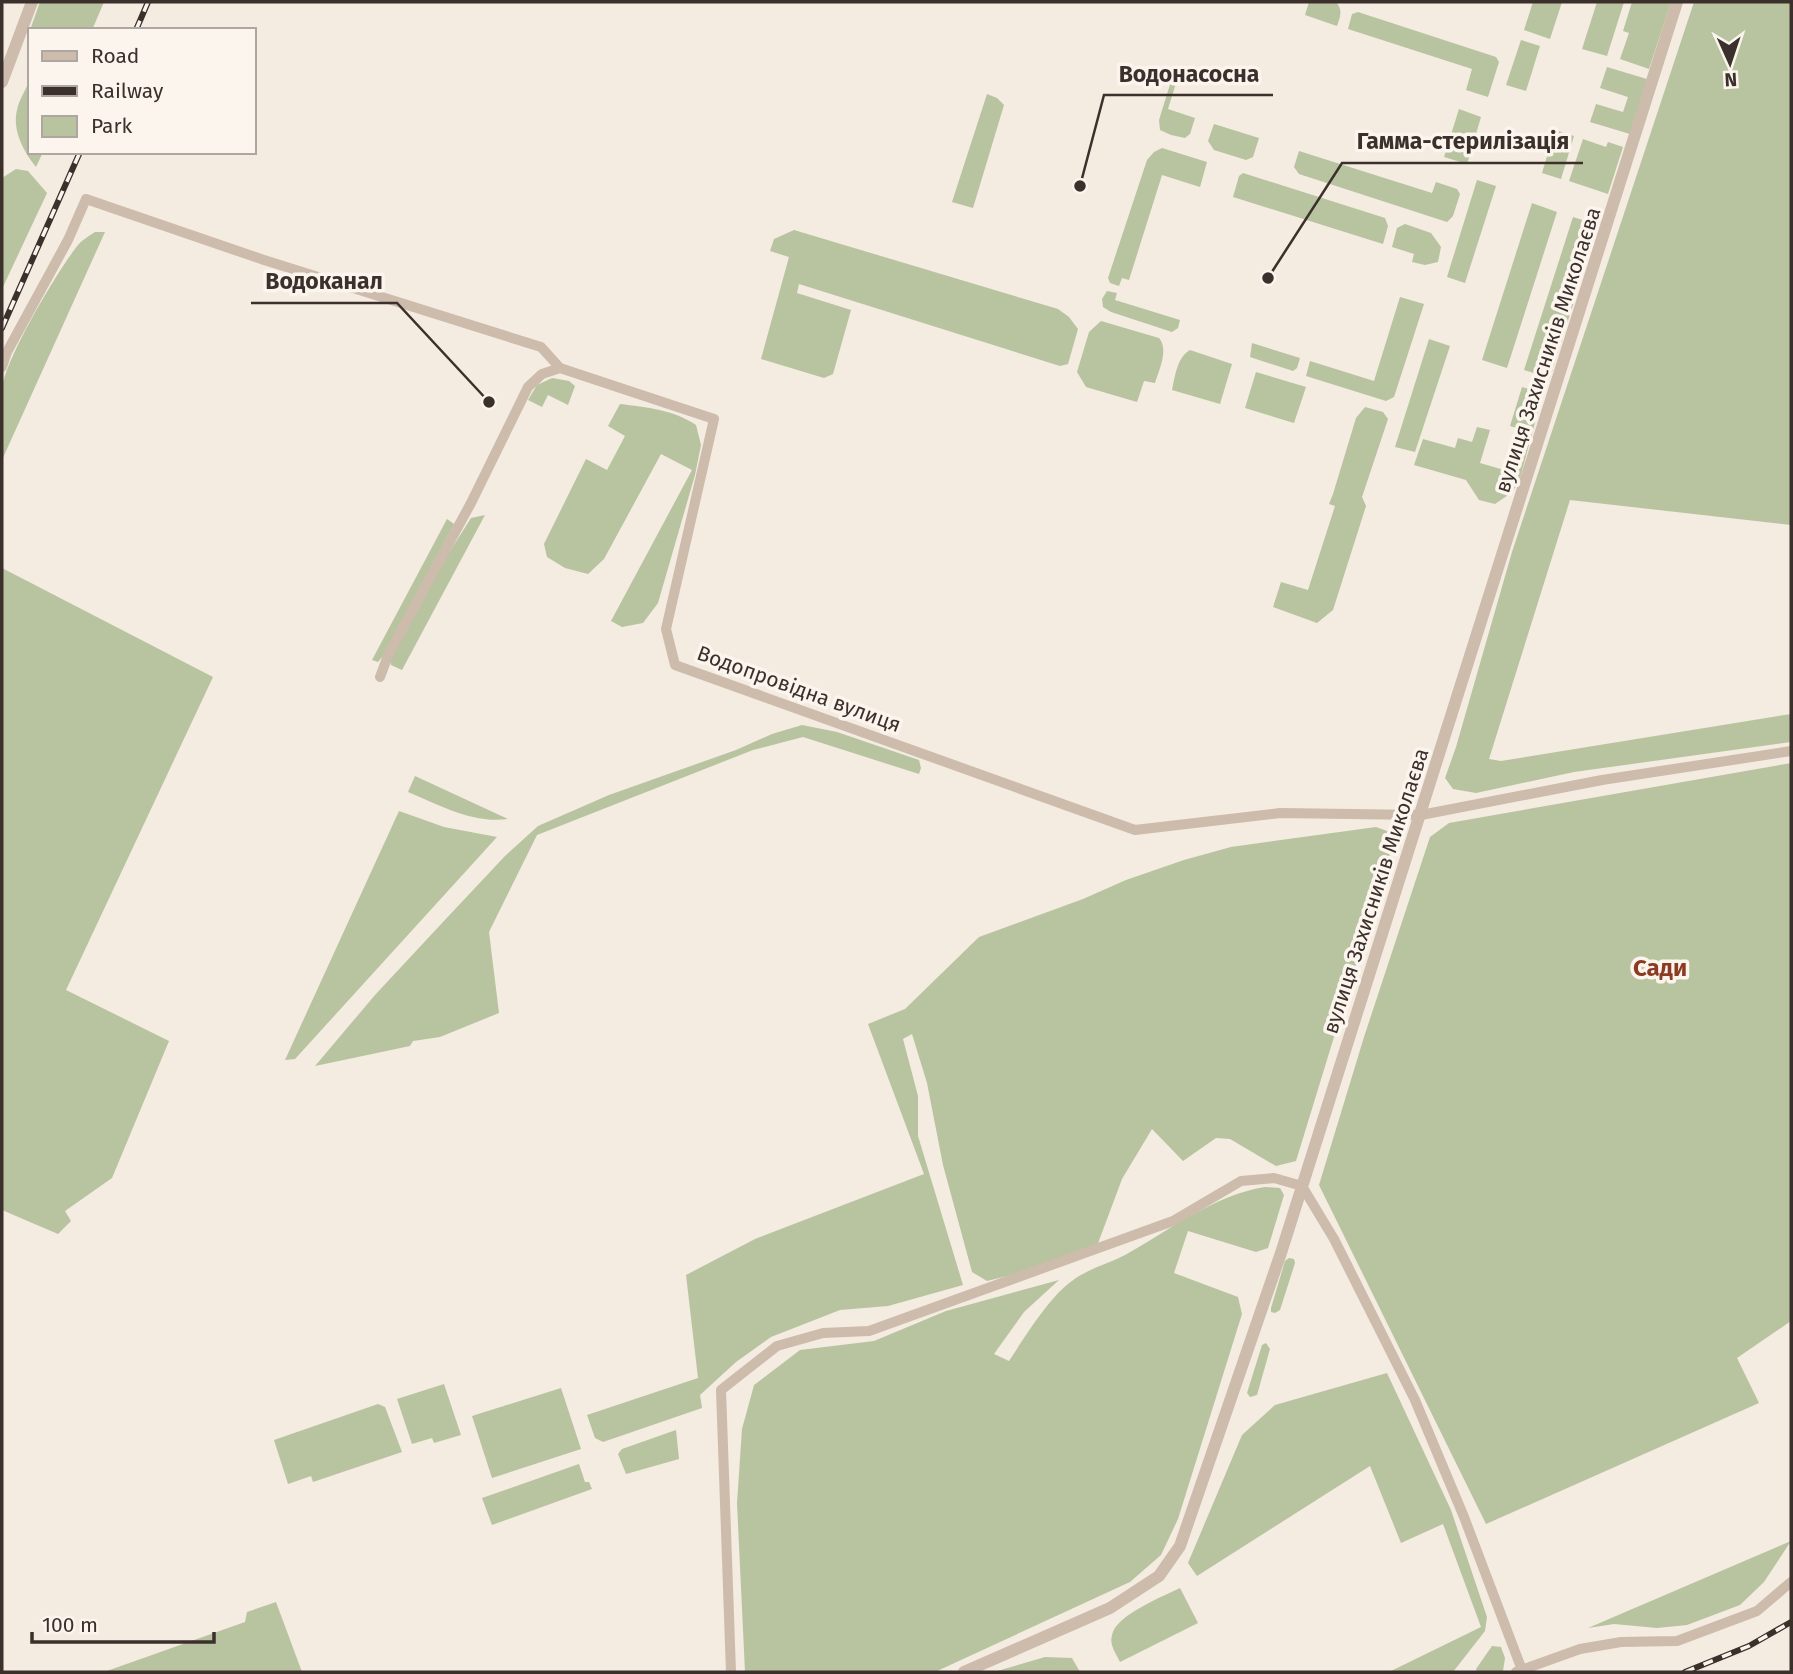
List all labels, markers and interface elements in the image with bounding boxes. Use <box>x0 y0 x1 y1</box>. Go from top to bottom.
legend <box>28 28 256 154</box>
north arrow <box>1695 28 1765 98</box>
text: Road <box>91 43 139 69</box>
callout: Водонасосна <box>1104 51 1273 95</box>
text: Водонасосна <box>1119 60 1259 88</box>
text: N <box>1724 68 1738 91</box>
text: Railway <box>91 78 164 104</box>
text: Park <box>91 113 133 139</box>
callout: Гамма-стерилізація <box>1342 119 1583 163</box>
text: Гамма-стерилізація <box>1357 127 1569 155</box>
street label: вулиця Захисників Миколаєва <box>1489 204 1607 496</box>
callout: Водоканал <box>251 259 397 303</box>
text: Водоканал <box>265 267 383 295</box>
street label: Водопровідна вулиця <box>694 640 904 738</box>
street label: вулиця Захисників Миколаєва <box>1317 745 1435 1037</box>
district label: Сади <box>1633 954 1687 982</box>
scale bar <box>32 1600 214 1644</box>
text: 100 m <box>42 1612 98 1638</box>

